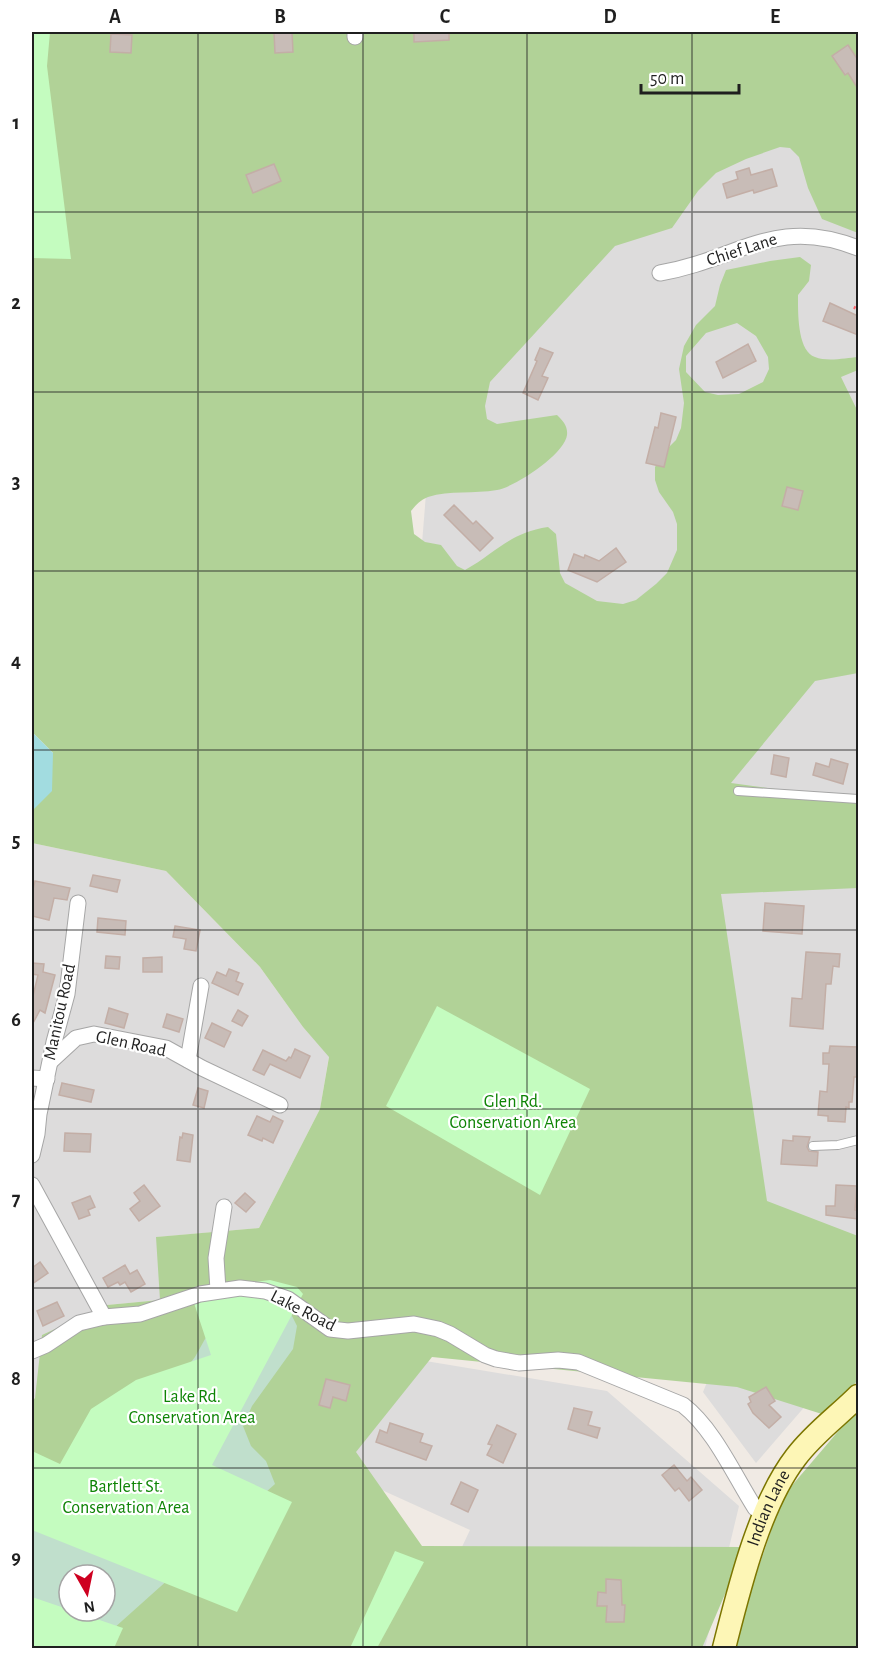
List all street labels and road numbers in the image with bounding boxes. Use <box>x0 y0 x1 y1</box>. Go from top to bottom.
street label: Chief Lane <box>704 230 780 270</box>
street label: Manitou Road <box>41 962 79 1062</box>
street label: Glen Road <box>94 1028 168 1060</box>
street label: Lake Road <box>267 1287 339 1335</box>
street label: Indian Lane <box>744 1467 794 1549</box>

